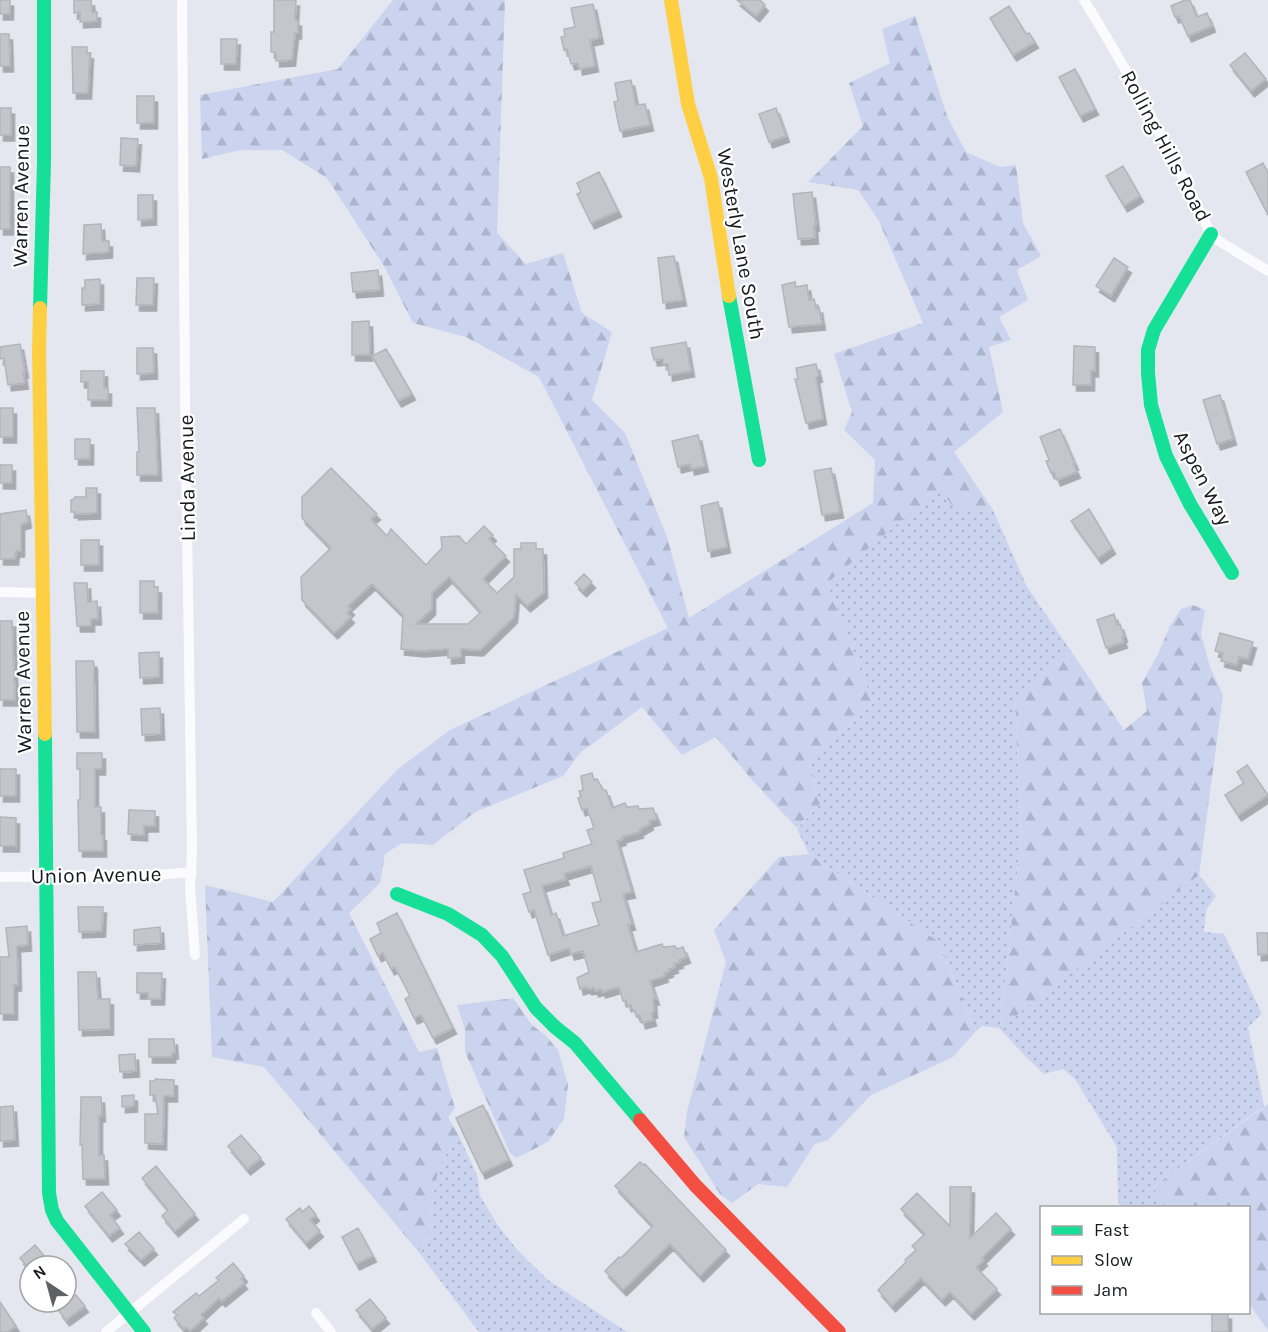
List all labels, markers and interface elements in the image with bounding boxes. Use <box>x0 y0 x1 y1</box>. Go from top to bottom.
street label: Rolling Hills Road <box>1116 66 1216 226</box>
street label: Warren Avenue <box>8 125 34 267</box>
street label: Westerly Lane South <box>712 146 770 342</box>
street label: Linda Avenue <box>174 414 200 542</box>
street label: Aspen Way <box>1169 427 1237 530</box>
street label: Warren Avenue <box>10 611 36 753</box>
street label: Union Avenue <box>30 862 162 888</box>
legend <box>1040 1206 1250 1314</box>
text: Fast <box>1094 1219 1129 1241</box>
text: Slow <box>1094 1249 1133 1271</box>
north arrow <box>18 1254 78 1314</box>
text: N <box>29 1261 50 1283</box>
text: Jam <box>1094 1279 1128 1301</box>

